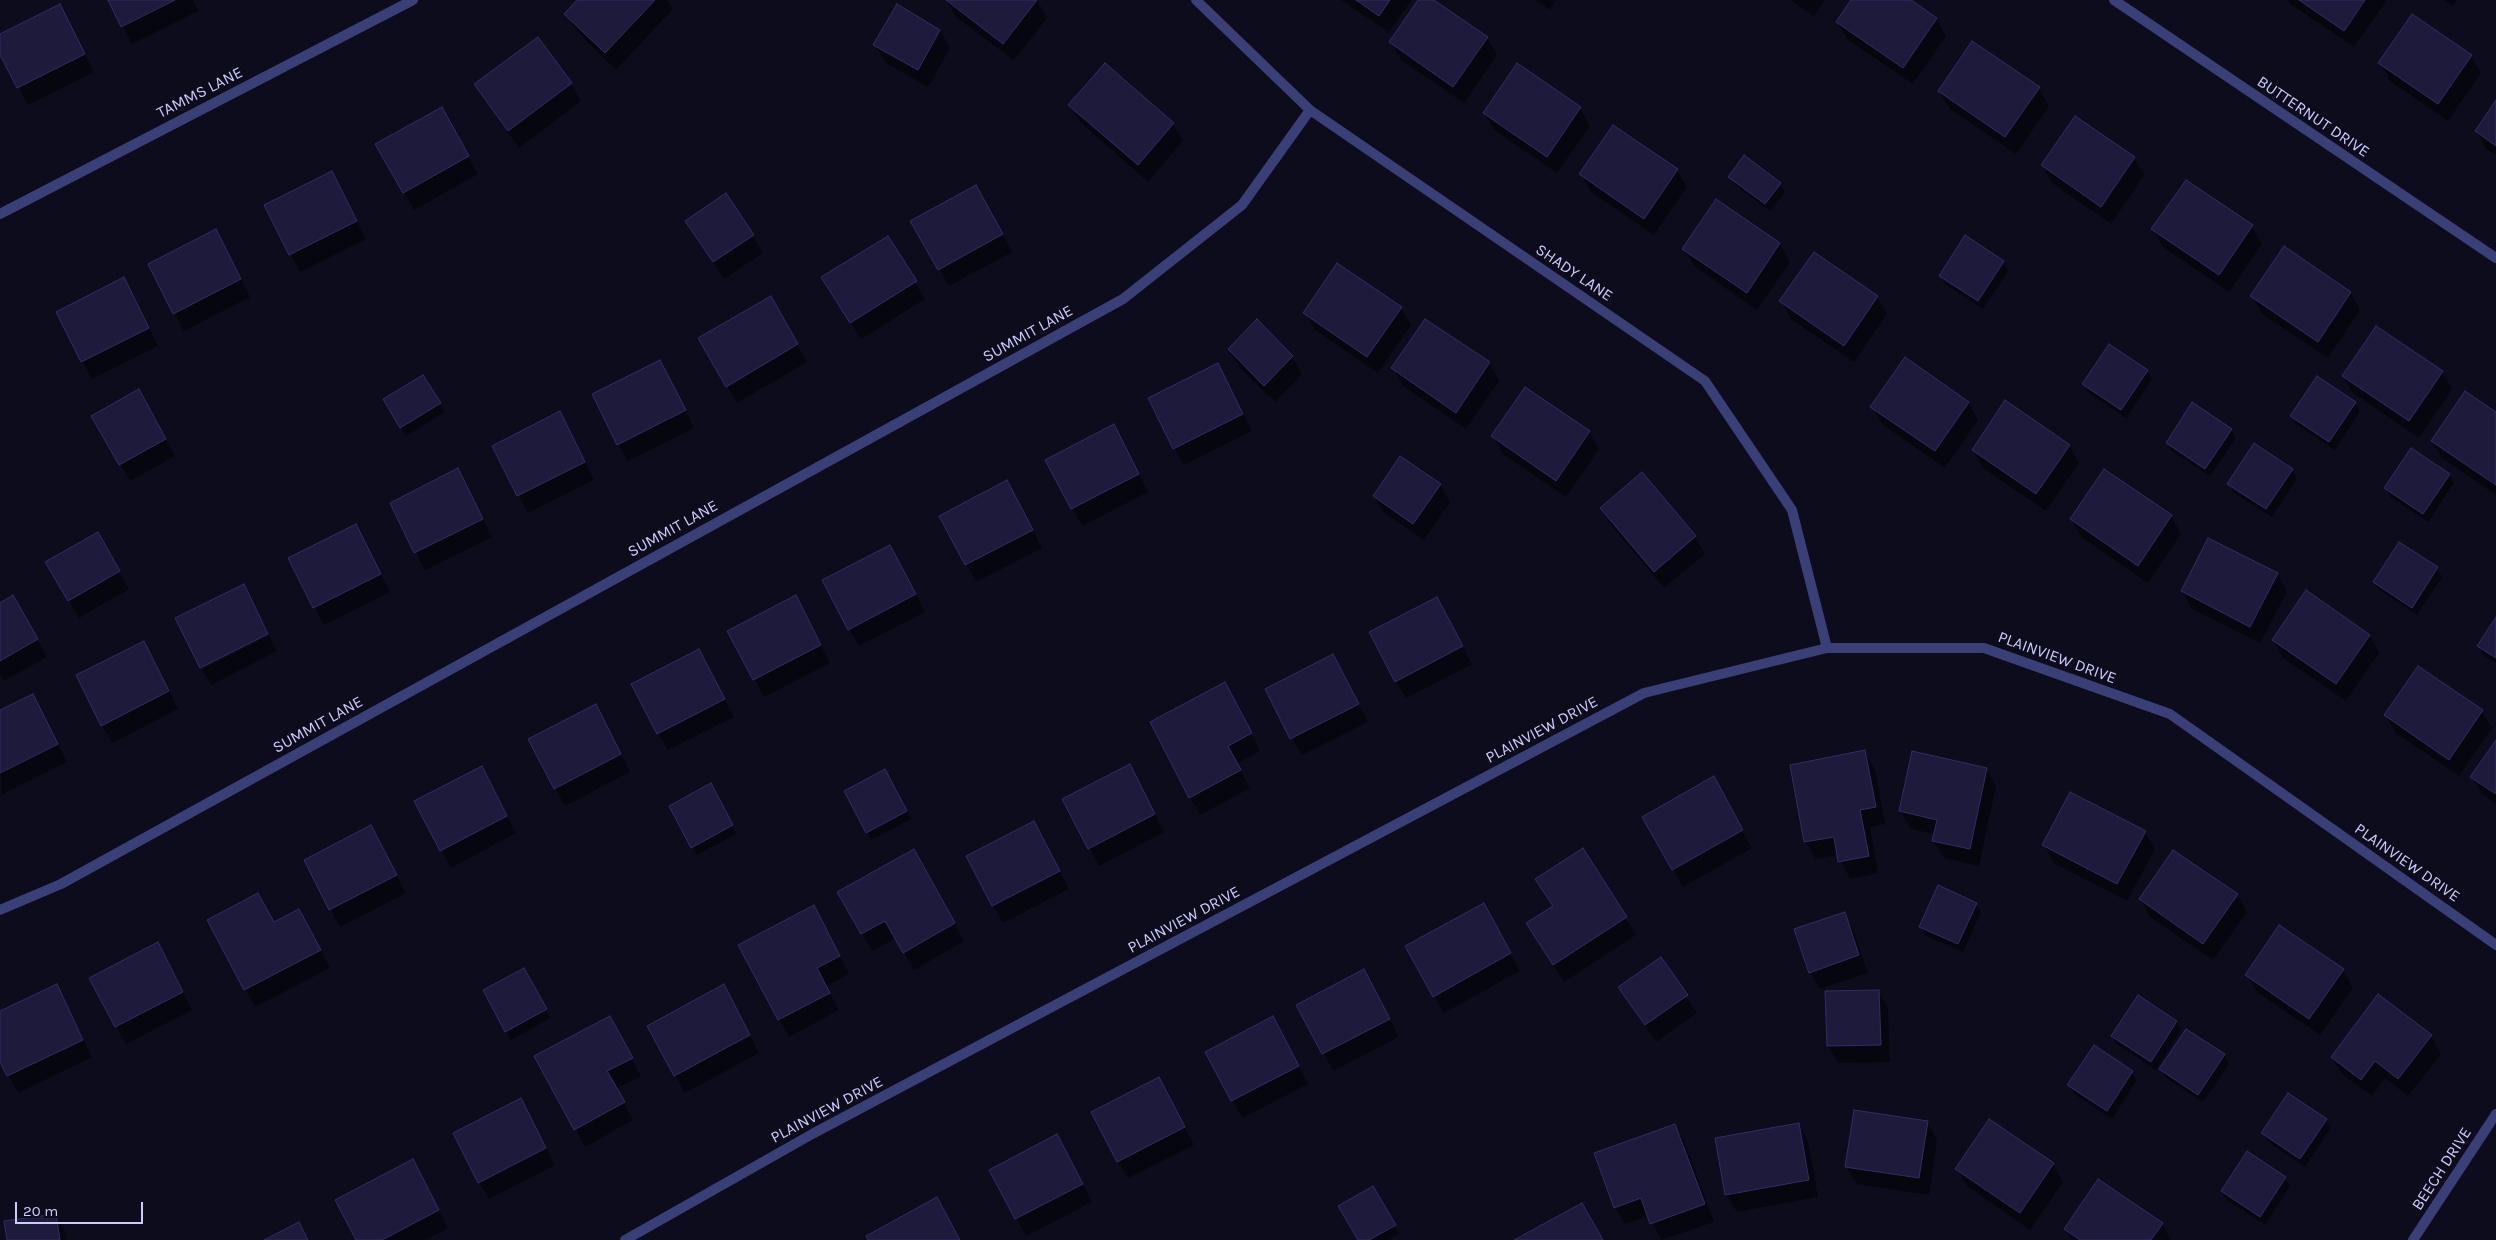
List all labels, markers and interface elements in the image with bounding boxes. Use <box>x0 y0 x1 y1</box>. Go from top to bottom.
street label: TAMMS LANE <box>154 63 246 123</box>
street label: BUTTERNUT DRIVE <box>2253 72 2373 162</box>
street label: SHADY LANE <box>1532 240 1616 306</box>
street label: SUMMIT LANE <box>980 301 1076 367</box>
street label: SUMMIT LANE <box>625 496 721 562</box>
street label: PLAINVIEW DRIVE <box>1995 628 2119 688</box>
street label: SUMMIT LANE <box>270 692 366 758</box>
street label: PLAINVIEW DRIVE <box>1483 692 1601 768</box>
street label: PLAINVIEW DRIVE <box>2351 819 2463 907</box>
street label: PLAINVIEW DRIVE <box>1125 882 1243 958</box>
street label: PLAINVIEW DRIVE <box>768 1072 886 1148</box>
street label: BEECH DRIVE <box>2408 1124 2476 1214</box>
scale bar <box>18 1192 145 1224</box>
text: 20 m <box>23 1202 58 1220</box>

